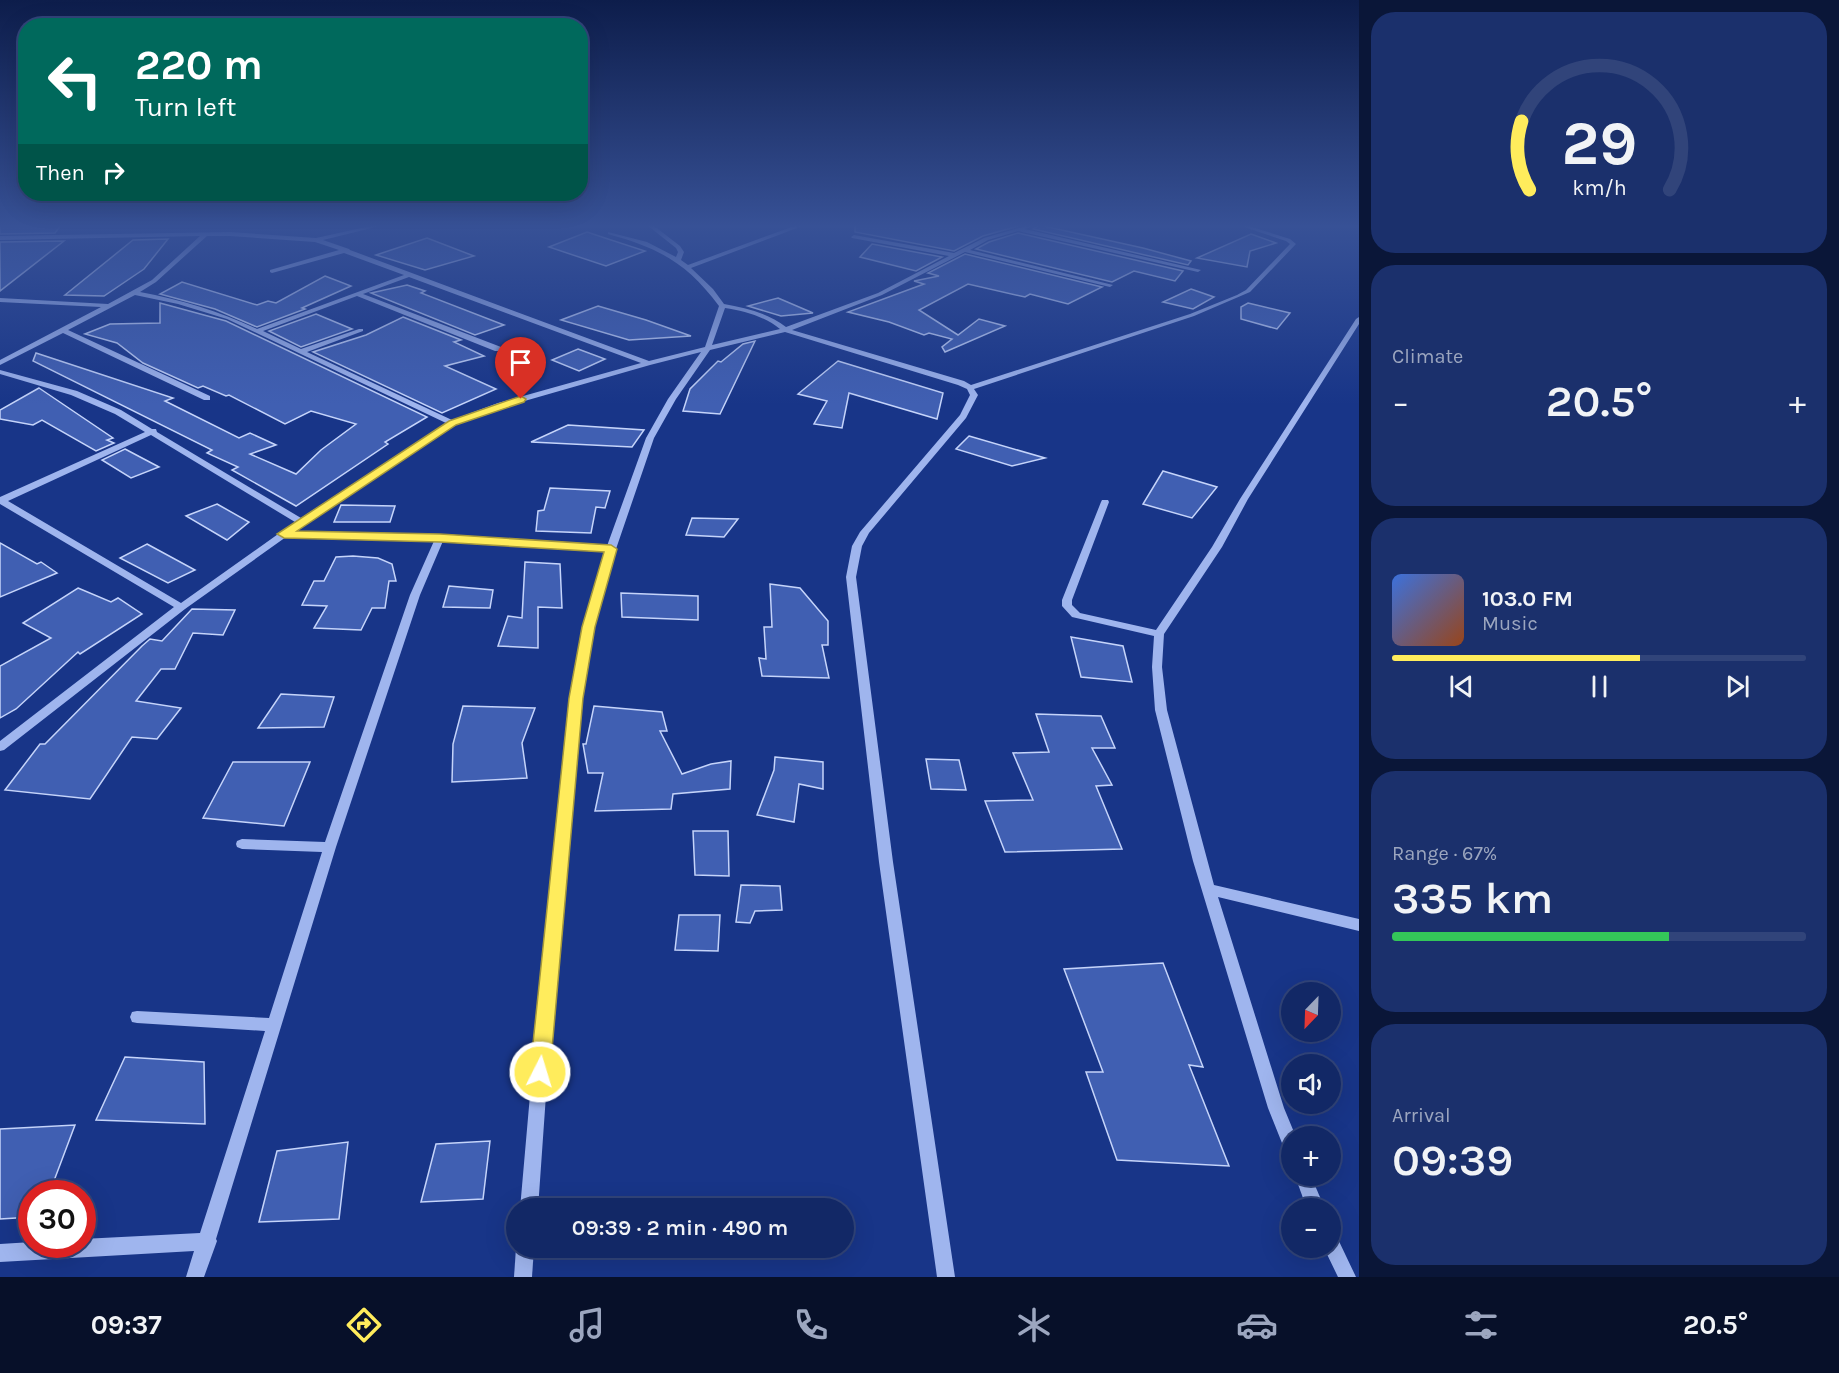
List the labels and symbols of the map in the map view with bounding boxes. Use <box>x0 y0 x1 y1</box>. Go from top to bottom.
pin <box>495 337 546 399</box>
north arrow <box>1281 982 1341 1042</box>
position arrow <box>508 1040 572 1104</box>
speed limit sign: 30 <box>18 1180 96 1258</box>

